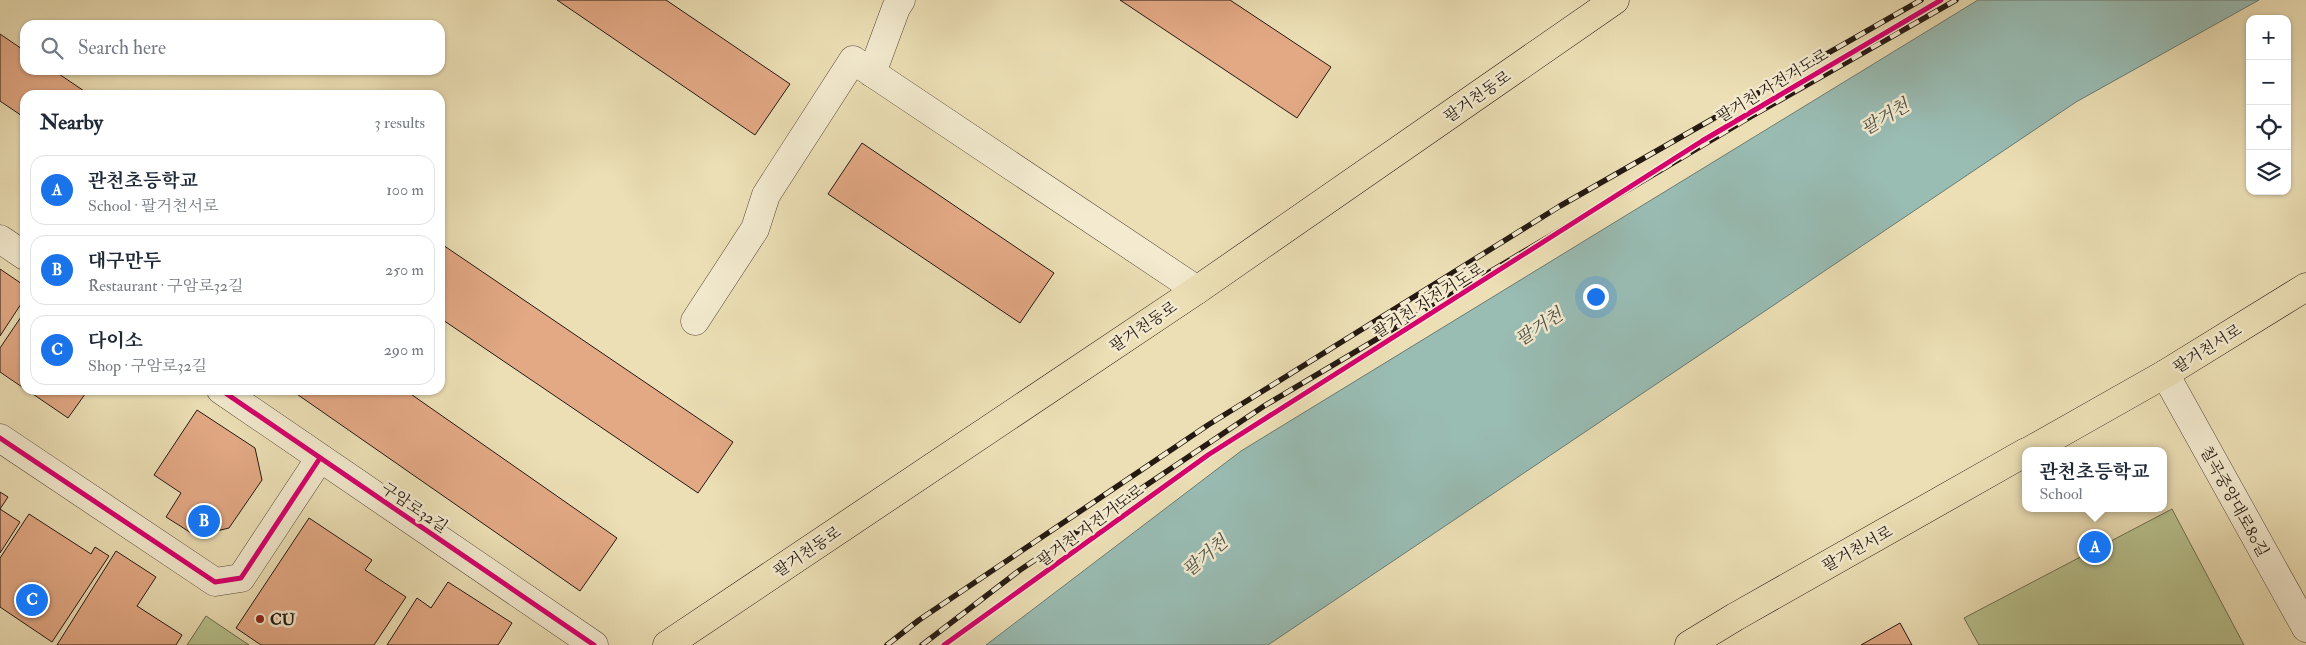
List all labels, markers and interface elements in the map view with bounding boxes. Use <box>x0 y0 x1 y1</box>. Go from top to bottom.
map controls <box>2246 15 2291 195</box>
button: + <box>2246 15 2291 60</box>
search box <box>20 20 445 75</box>
icon: search <box>38 34 66 62</box>
text: Search here <box>78 36 166 60</box>
street label: 팔거천 자전거도로 <box>1713 44 1833 127</box>
button: − <box>2246 60 2291 105</box>
street label: 팔거천동로 <box>1440 66 1515 127</box>
water label: 팔거천 <box>1857 93 1915 141</box>
button: locate <box>2246 105 2291 150</box>
text: Nearby <box>40 109 103 136</box>
text: 3 results <box>374 113 425 133</box>
button: layers <box>2246 150 2291 195</box>
text: 관천초등학교 <box>88 169 198 193</box>
text: A <box>52 180 62 200</box>
text: 100 m <box>386 180 424 200</box>
text: School · 팔거천서로 <box>88 196 218 216</box>
text: 대구만두 <box>88 249 161 273</box>
street label: 팔거천 자전거도로 <box>1369 258 1488 343</box>
text: B <box>52 260 62 280</box>
text: 250 m <box>385 260 424 280</box>
text: Restaurant · 구암로32길 <box>88 276 243 296</box>
your location <box>1583 284 1609 310</box>
street label: 팔거천동로 <box>1106 297 1182 357</box>
water label: 팔거천 <box>1511 303 1569 351</box>
street label: 팔거천서로 <box>2169 320 2246 378</box>
text: 다이소 <box>88 329 143 353</box>
text: C <box>51 340 63 360</box>
text: 290 m <box>384 340 424 360</box>
text: Shop · 구암로32길 <box>88 356 207 376</box>
street label: 칠곡중앙대로80길 <box>2195 442 2273 561</box>
popup <box>2022 447 2167 512</box>
text: 관천초등학교 <box>2039 460 2150 484</box>
street label: 구암로32길 <box>377 478 452 537</box>
street label: 팔거천 자전거도로 <box>1033 480 1148 571</box>
text: School <box>2039 484 2083 504</box>
pin: B <box>188 502 220 540</box>
street label: 팔거천서로 <box>1819 521 1897 576</box>
street label: 팔거천동로 <box>770 522 846 582</box>
pin: A <box>2079 528 2111 566</box>
water label: 팔거천 <box>1178 530 1234 582</box>
pin: C <box>16 581 48 619</box>
place label: CU <box>270 610 296 630</box>
marker: CU <box>254 613 266 625</box>

